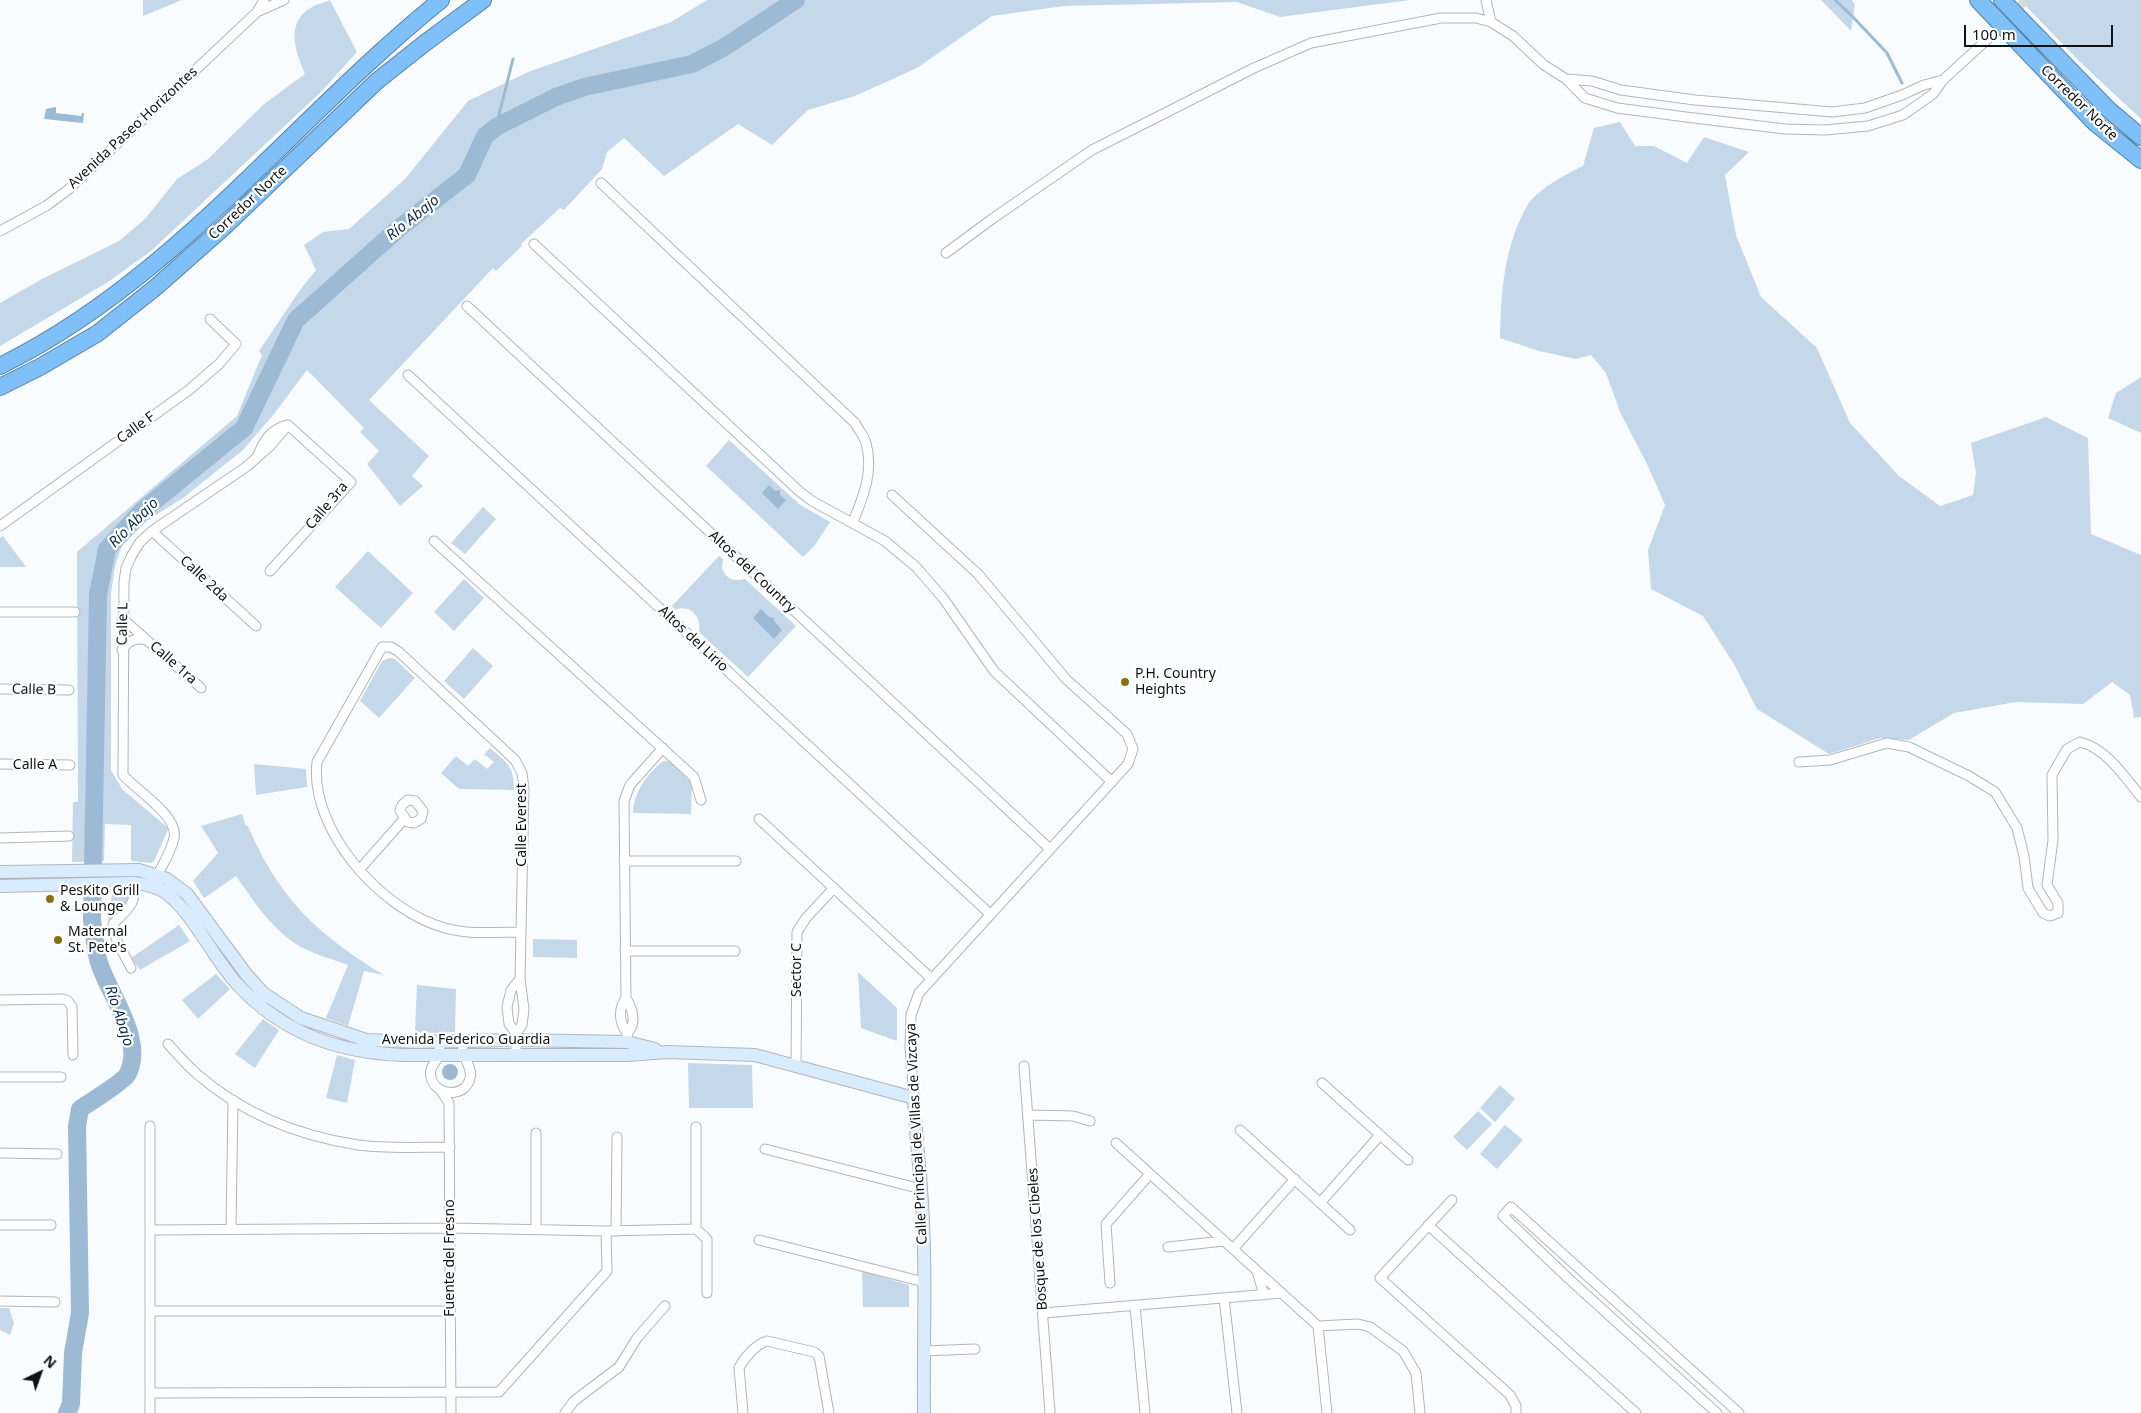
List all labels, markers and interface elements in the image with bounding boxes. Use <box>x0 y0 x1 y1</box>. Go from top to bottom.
scale bar <box>1966 15 2115 47</box>
text: 100 m <box>1972 24 2016 44</box>
street label: Corredor Norte <box>2037 62 2121 144</box>
street label: Avenida Paseo Horizontes <box>65 64 201 192</box>
street label: Corredor Norte <box>205 162 291 244</box>
water label: Río Abajo <box>383 191 443 245</box>
street label: Calle F <box>114 409 158 447</box>
street label: Calle 3ra <box>302 479 352 533</box>
water label: Río Abajo <box>105 494 163 552</box>
street label: Altos del Country <box>705 527 799 617</box>
street label: Calle 2da <box>176 552 232 606</box>
street label: Calle L <box>114 602 132 646</box>
street label: Altos del Lirio <box>655 603 731 675</box>
street label: Calle 1ra <box>146 638 200 688</box>
place label: P.H. Country Heights <box>1135 666 1216 699</box>
marker: P.H. Country Heights <box>1119 676 1131 688</box>
street label: Calle B <box>12 681 56 699</box>
street label: Calle A <box>13 757 57 773</box>
street label: Calle Everest <box>514 783 530 867</box>
place label: PesKito Grill & Lounge <box>60 883 139 916</box>
marker: PesKito Grill & Lounge <box>44 893 56 905</box>
place label: Maternal St. Pete's <box>68 924 127 956</box>
marker: Maternal St. Pete's <box>52 934 64 946</box>
street label: Sector C <box>789 943 805 997</box>
water label: Río Abajo <box>101 983 137 1049</box>
street label: Calle Principal de Villas de Vizcaya <box>903 1023 931 1245</box>
street label: Avenida Federico Guardia <box>382 1032 550 1048</box>
street label: Bosque de los Cibeles <box>1025 1167 1051 1311</box>
street label: Fuente del Fresno <box>442 1199 458 1317</box>
north arrow <box>15 1348 65 1398</box>
text: N <box>40 1351 61 1372</box>

